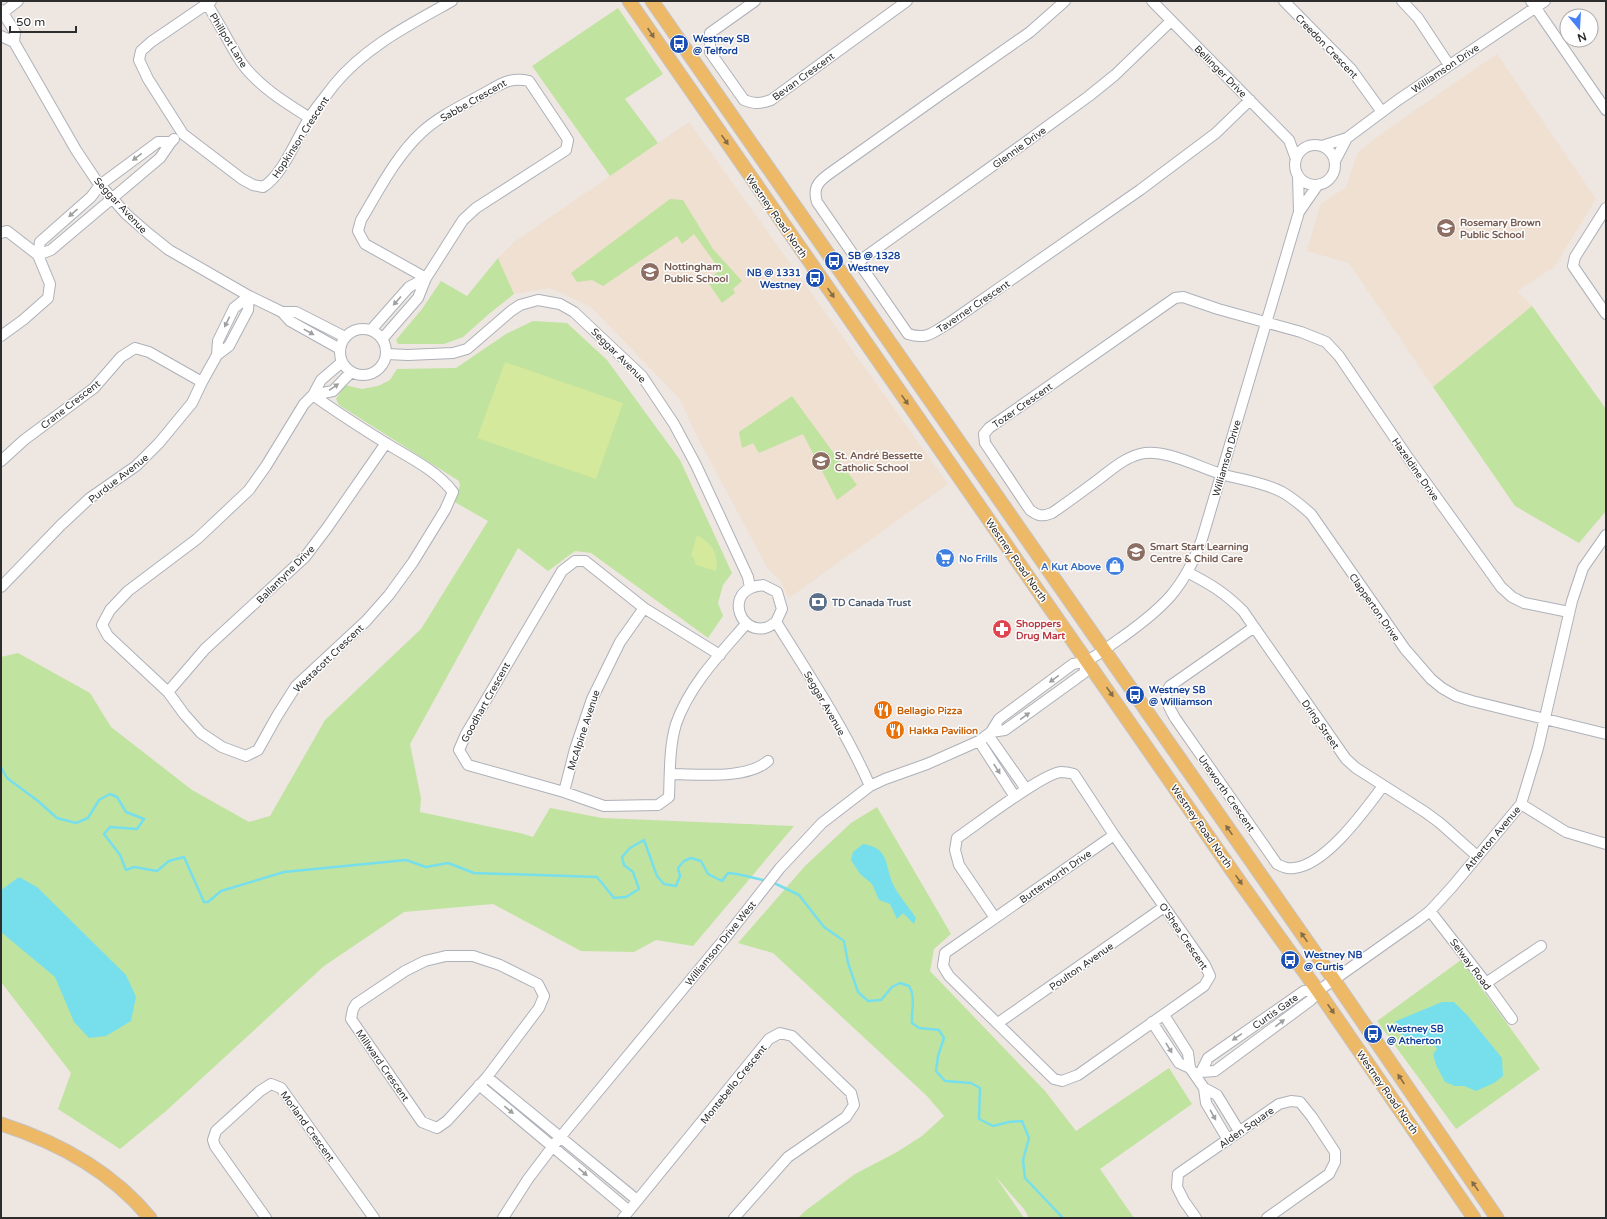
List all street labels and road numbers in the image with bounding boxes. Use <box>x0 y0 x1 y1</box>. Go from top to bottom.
street label: Phillpot Lane <box>207 11 250 70</box>
street label: Creedon Crescent <box>1293 12 1360 81</box>
street label: Williamson Drive <box>1409 42 1482 96</box>
street label: Bellinger Drive <box>1192 43 1249 101</box>
street label: Bevan Crescent <box>770 50 837 103</box>
street label: Sabbe Crescent <box>438 77 509 125</box>
street label: Hopkinson Crescent <box>270 94 332 181</box>
street label: Glennie Drive <box>990 124 1049 171</box>
street label: Westney Road North <box>743 173 809 261</box>
street label: Seggar Avenue <box>91 175 150 236</box>
street label: Taverner Crescent <box>935 278 1012 336</box>
street label: Seggar Avenue <box>588 326 648 386</box>
street label: Crane Crescent <box>38 378 103 432</box>
street label: Tozer Crescent <box>990 381 1055 431</box>
street label: Williamson Drive <box>1210 418 1244 498</box>
street label: Hazeldine Drive <box>1389 436 1442 504</box>
street label: Purdue Avenue <box>86 451 151 506</box>
street label: Westney Road North <box>983 517 1049 605</box>
street label: Ballantyne Drive <box>254 543 317 606</box>
street label: Clapperton Drive <box>1346 571 1402 644</box>
street label: Westacott Crescent <box>291 622 366 695</box>
street label: Goodhart Crescent <box>459 660 513 745</box>
street label: Seggar Avenue <box>801 669 848 738</box>
street label: McAlpine Avenue <box>565 688 603 772</box>
street label: Dring Street <box>1299 698 1342 752</box>
street label: Unsworth Crescent <box>1195 753 1257 834</box>
street label: Westney Road North <box>1168 783 1234 871</box>
street label: Atherton Avenue <box>1462 804 1524 874</box>
street label: Butterworth Drive <box>1017 847 1094 906</box>
street label: Williamson Drive West <box>683 899 759 988</box>
street label: O'Shea Crescent <box>1156 901 1210 972</box>
street label: Selway Road <box>1447 937 1493 992</box>
street label: Poulton Avenue <box>1047 940 1116 993</box>
street label: Curtis Gate <box>1250 992 1301 1032</box>
street label: Millward Crescent <box>353 1027 412 1104</box>
street label: Montebello Crescent <box>698 1042 770 1127</box>
street label: Westney Road North <box>1354 1049 1420 1137</box>
street label: Morland Crescent <box>278 1089 337 1164</box>
street label: Alden Square <box>1217 1104 1277 1151</box>

